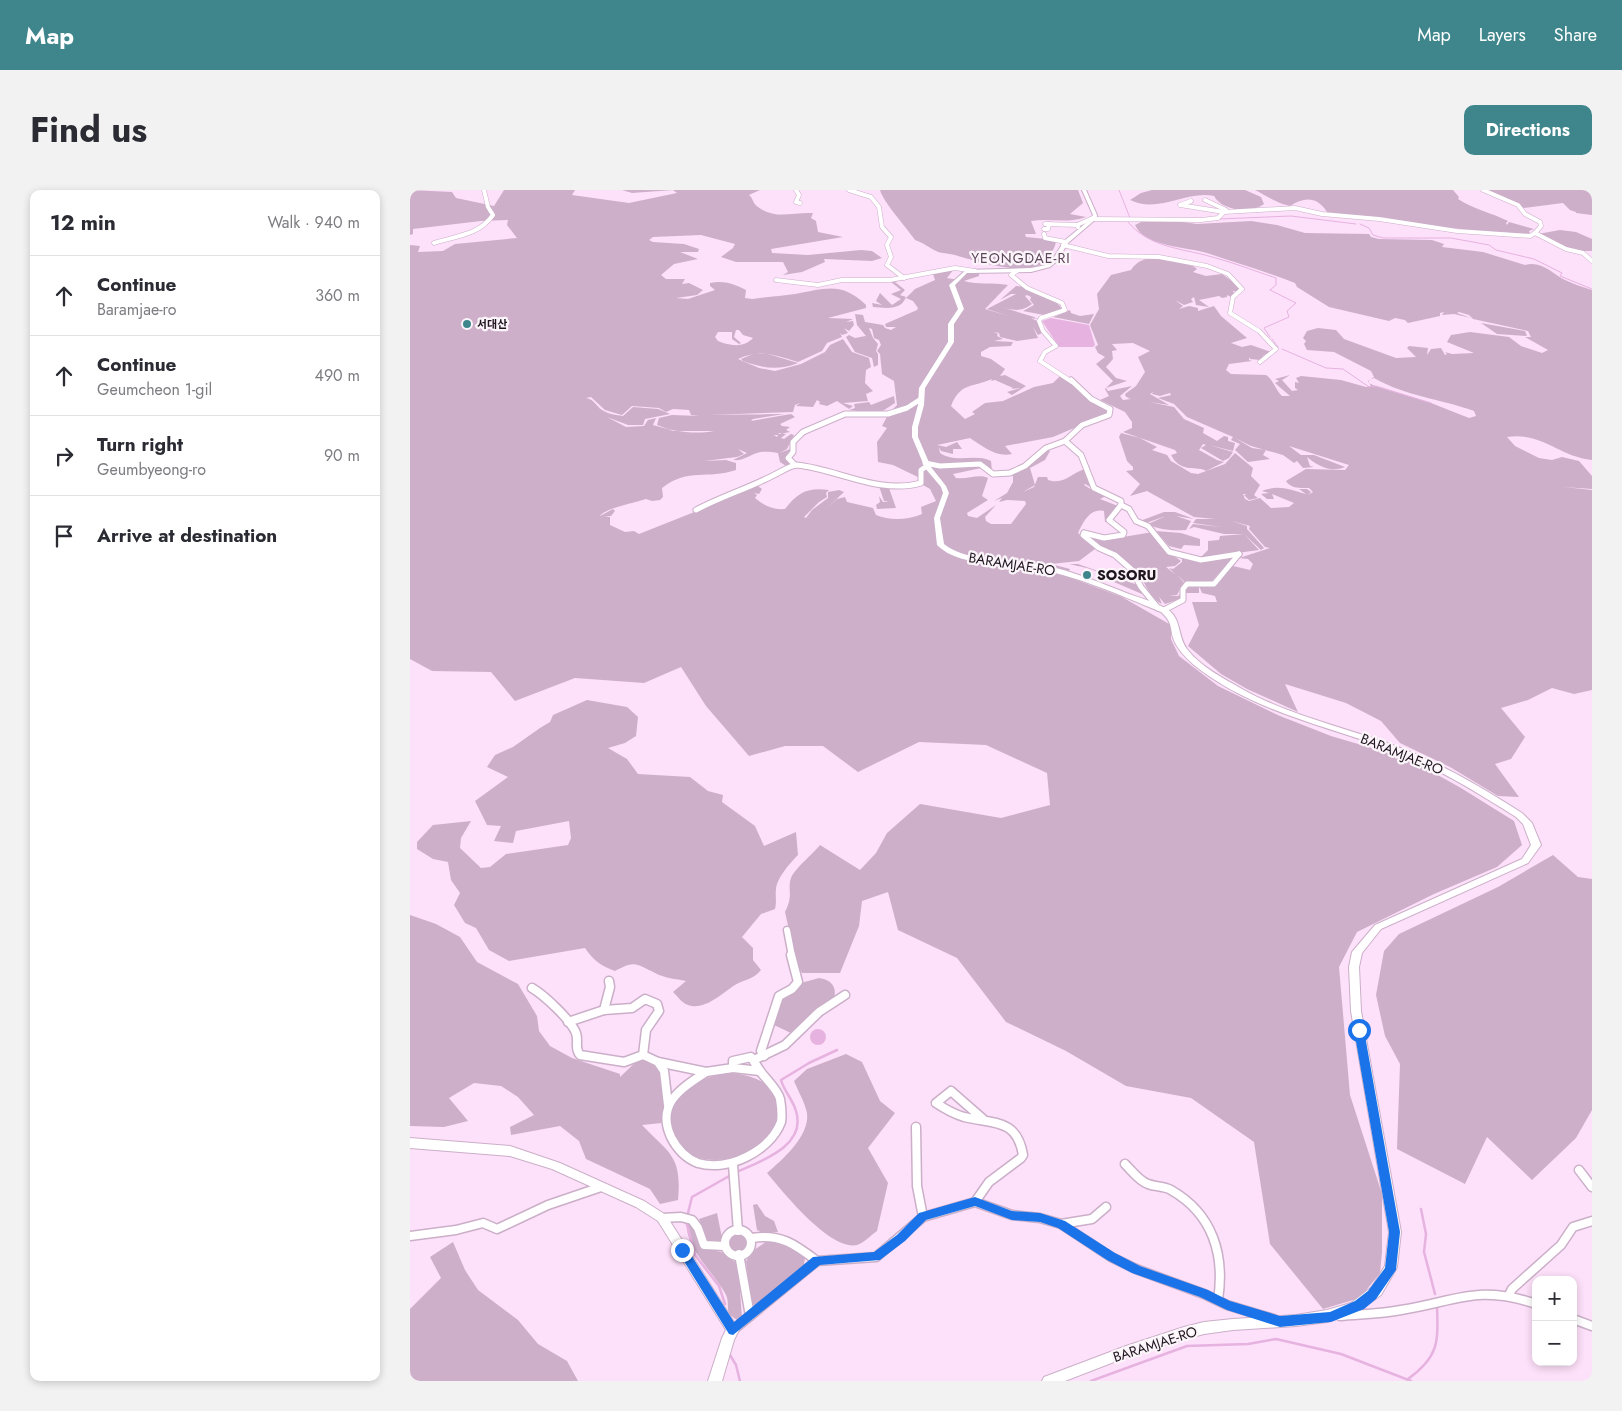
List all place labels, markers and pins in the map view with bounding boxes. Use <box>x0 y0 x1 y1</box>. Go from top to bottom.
place label: 서대산 <box>477 316 507 332</box>
marker: 서대산 <box>461 318 473 330</box>
place label: SOSORU <box>1097 565 1156 585</box>
marker: SOSORU <box>1081 569 1093 581</box>

